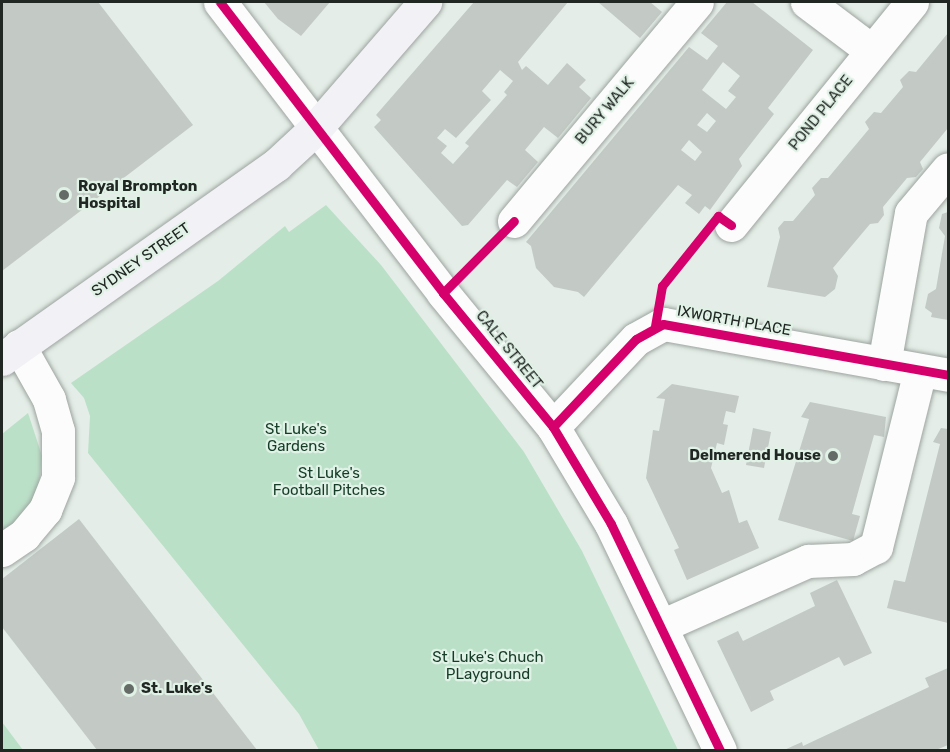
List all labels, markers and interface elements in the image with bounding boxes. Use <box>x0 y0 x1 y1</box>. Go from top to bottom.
street label: POND PLACE <box>785 72 857 154</box>
street label: BURY WALK <box>572 74 638 148</box>
place label: Royal Brompton Hospital <box>78 177 197 212</box>
marker: Royal Brompton Hospital <box>55 186 73 204</box>
street label: SYDNEY STREET <box>88 219 194 301</box>
street label: IXWORTH PLACE <box>676 302 792 340</box>
street label: CALE STREET <box>472 307 546 393</box>
park label: St Luke's Gardens <box>265 420 327 455</box>
place label: Delmerend House <box>689 447 821 465</box>
marker: Delmerend House <box>826 449 840 463</box>
park label: St Luke's Football Pitches <box>273 464 385 499</box>
park label: St Luke's Chuch PLayground <box>432 648 544 683</box>
place label: St. Luke's <box>141 680 213 698</box>
marker: St. Luke's <box>122 682 136 696</box>

